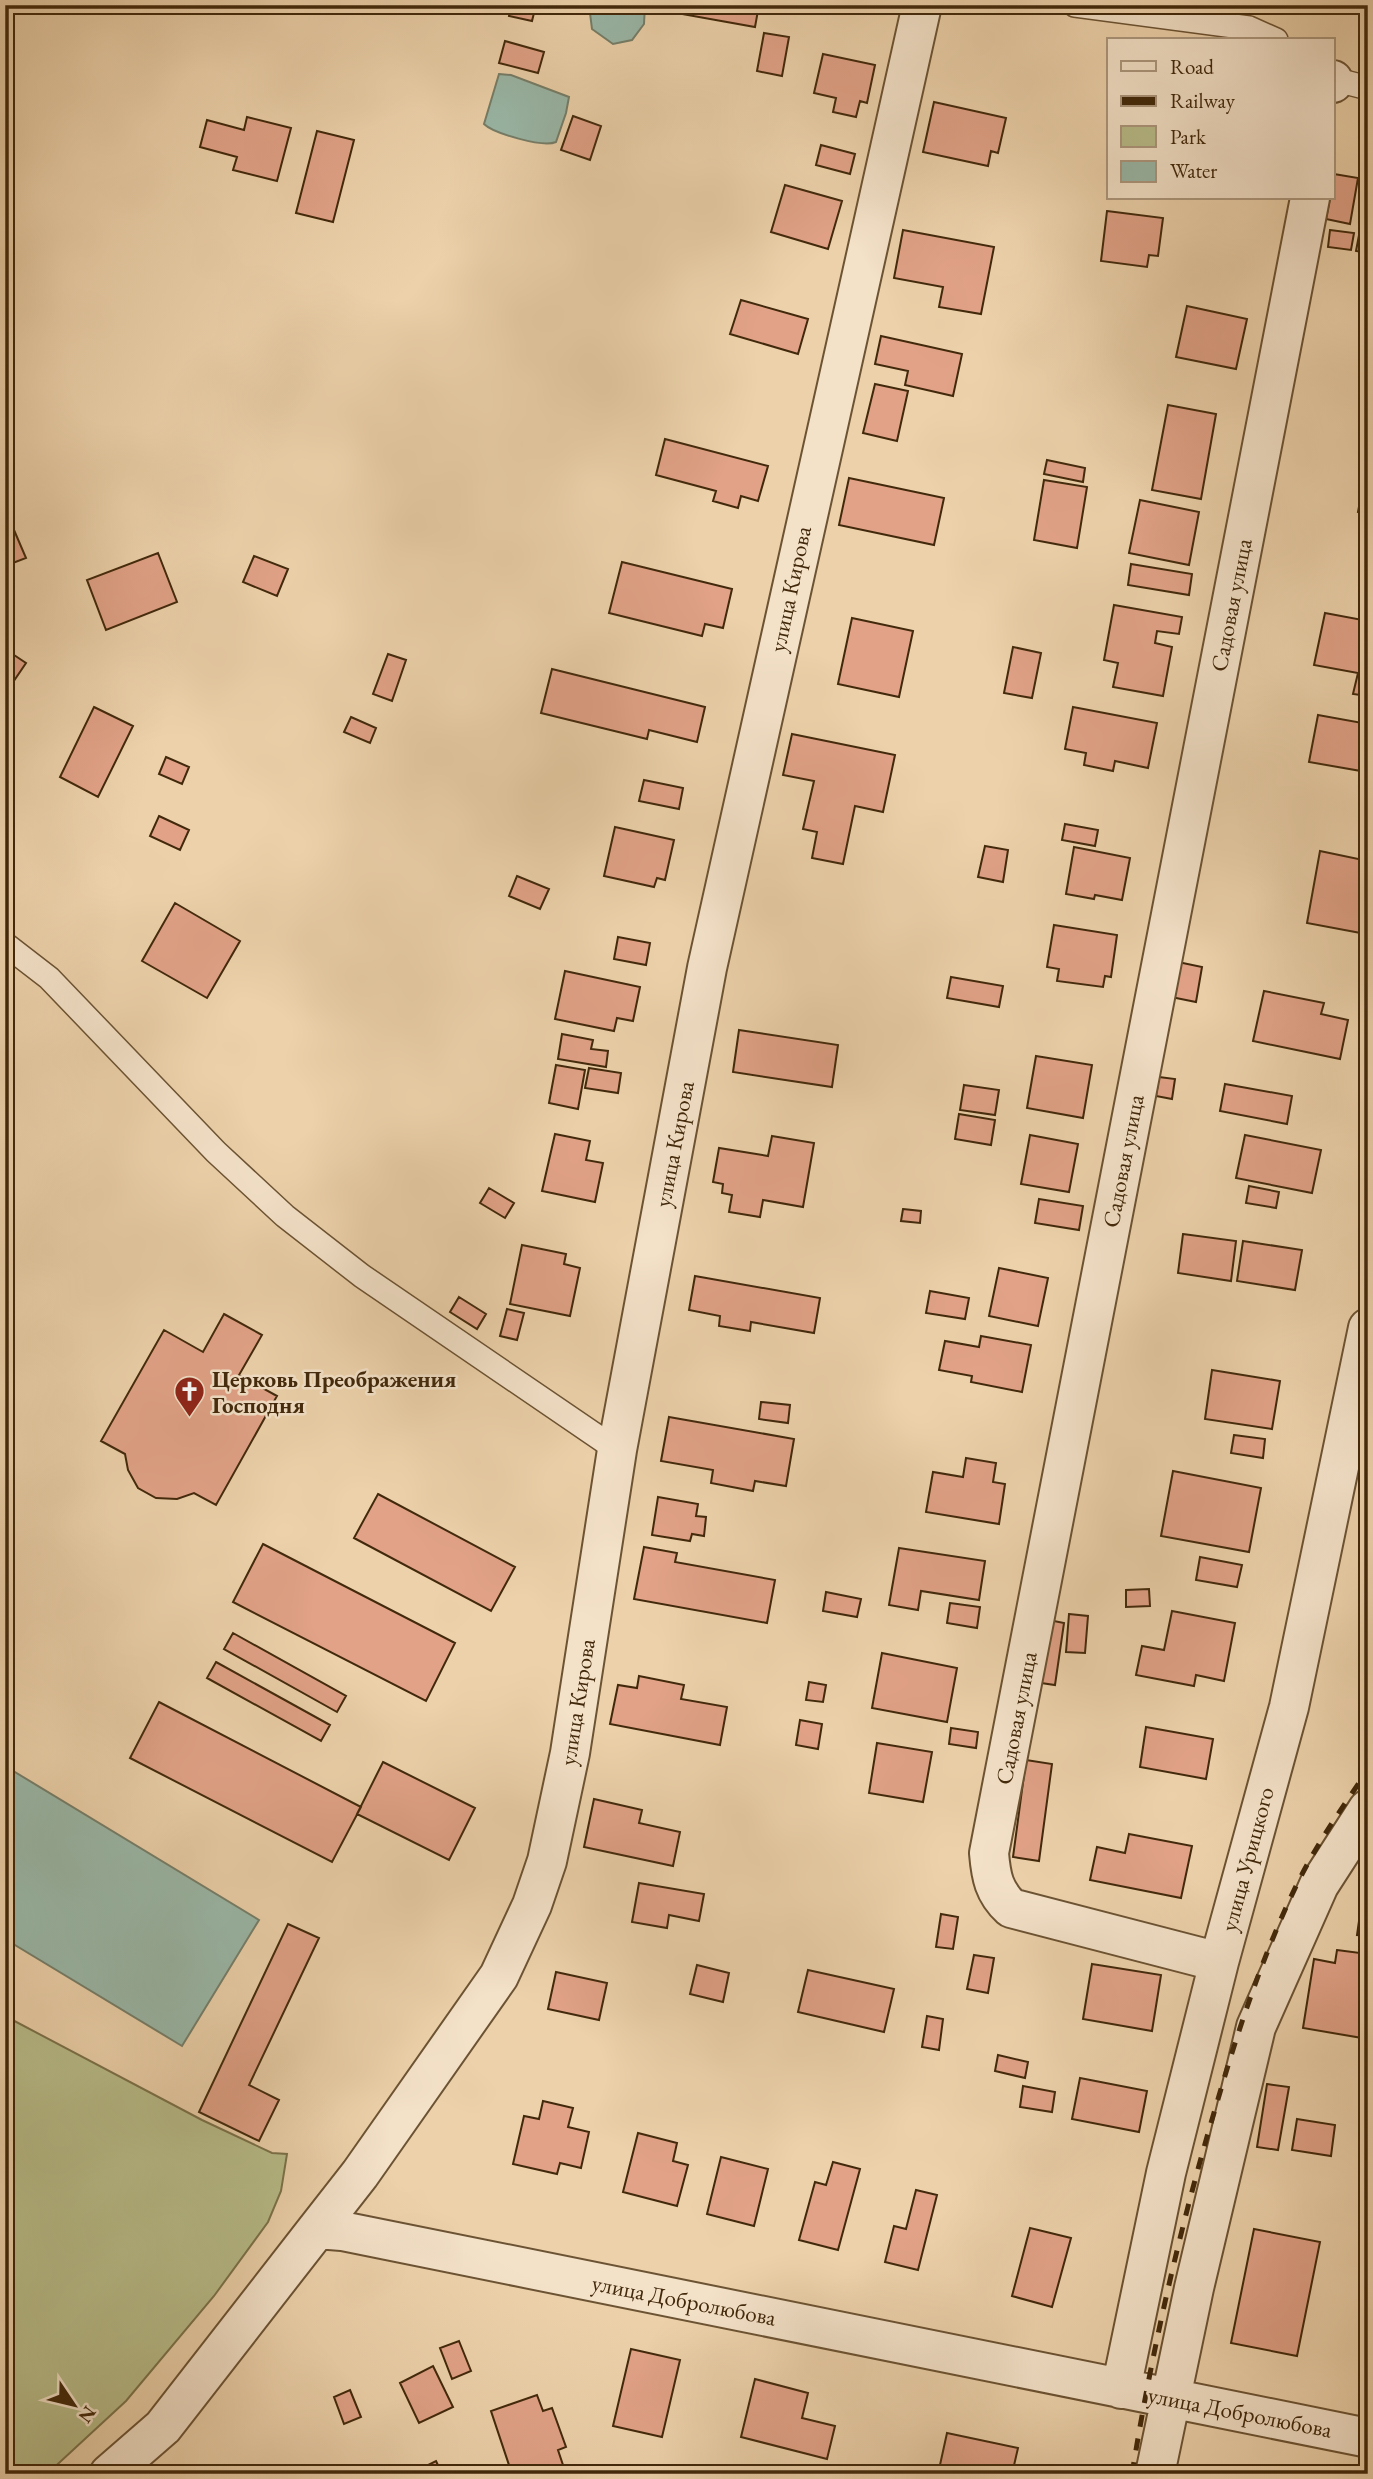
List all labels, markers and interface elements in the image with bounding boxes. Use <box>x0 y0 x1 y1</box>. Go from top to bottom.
legend <box>1107 38 1334 200</box>
text: Road <box>1170 53 1214 80</box>
text: Railway <box>1170 87 1236 114</box>
text: Park <box>1170 123 1207 150</box>
text: Water <box>1170 157 1217 184</box>
street label: улица Кирова <box>762 523 818 655</box>
street label: Садовая улица <box>1203 535 1259 674</box>
street label: улица Кирова <box>647 1078 701 1210</box>
street label: Садовая улица <box>1095 1091 1151 1230</box>
place label: Церковь Преображения Господня <box>212 1364 456 1420</box>
church icon: Церковь Преображения Господня <box>172 1375 206 1419</box>
street label: улица Кирова <box>552 1636 602 1768</box>
street label: Садовая улица <box>988 1648 1044 1787</box>
street label: улица Урицкого <box>1213 1784 1281 1934</box>
street label: улица Добролюбова <box>589 2267 779 2333</box>
north arrow <box>38 2370 108 2440</box>
street label: улица Добролюбова <box>1145 2379 1335 2445</box>
text: N <box>73 2401 102 2428</box>

